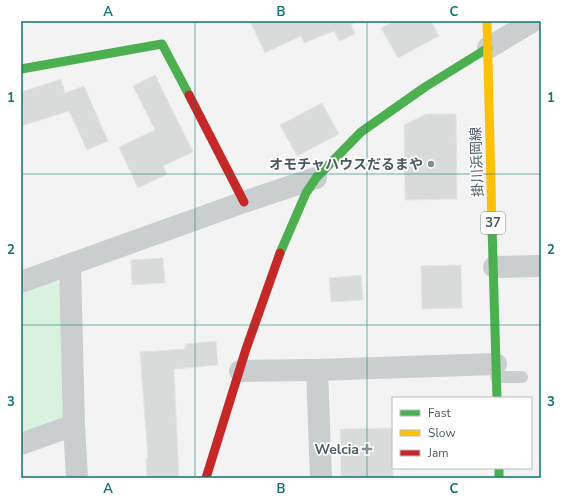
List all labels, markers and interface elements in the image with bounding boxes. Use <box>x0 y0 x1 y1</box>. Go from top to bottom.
text: A <box>103 3 113 21</box>
text: B <box>277 3 286 21</box>
text: C <box>450 3 459 21</box>
text: 1 <box>7 89 15 107</box>
text: 1 <box>547 89 555 107</box>
street label: 掛川浜岡線 <box>466 127 488 197</box>
place label: オモチャハウスだるまや <box>269 155 423 174</box>
marker: オモチャハウスだるまや <box>426 159 436 169</box>
road number: 37 <box>481 212 505 234</box>
text: 2 <box>7 241 15 259</box>
text: 2 <box>547 241 555 259</box>
text: 3 <box>7 393 15 411</box>
text: 3 <box>547 393 555 411</box>
legend <box>392 397 532 469</box>
text: Fast <box>428 405 451 421</box>
text: Slow <box>428 425 456 441</box>
place label: Welcia <box>314 440 359 459</box>
marker: Welcia <box>362 444 372 454</box>
text: Jam <box>427 445 449 461</box>
text: A <box>103 480 113 498</box>
text: B <box>277 480 286 498</box>
text: C <box>450 480 459 498</box>

